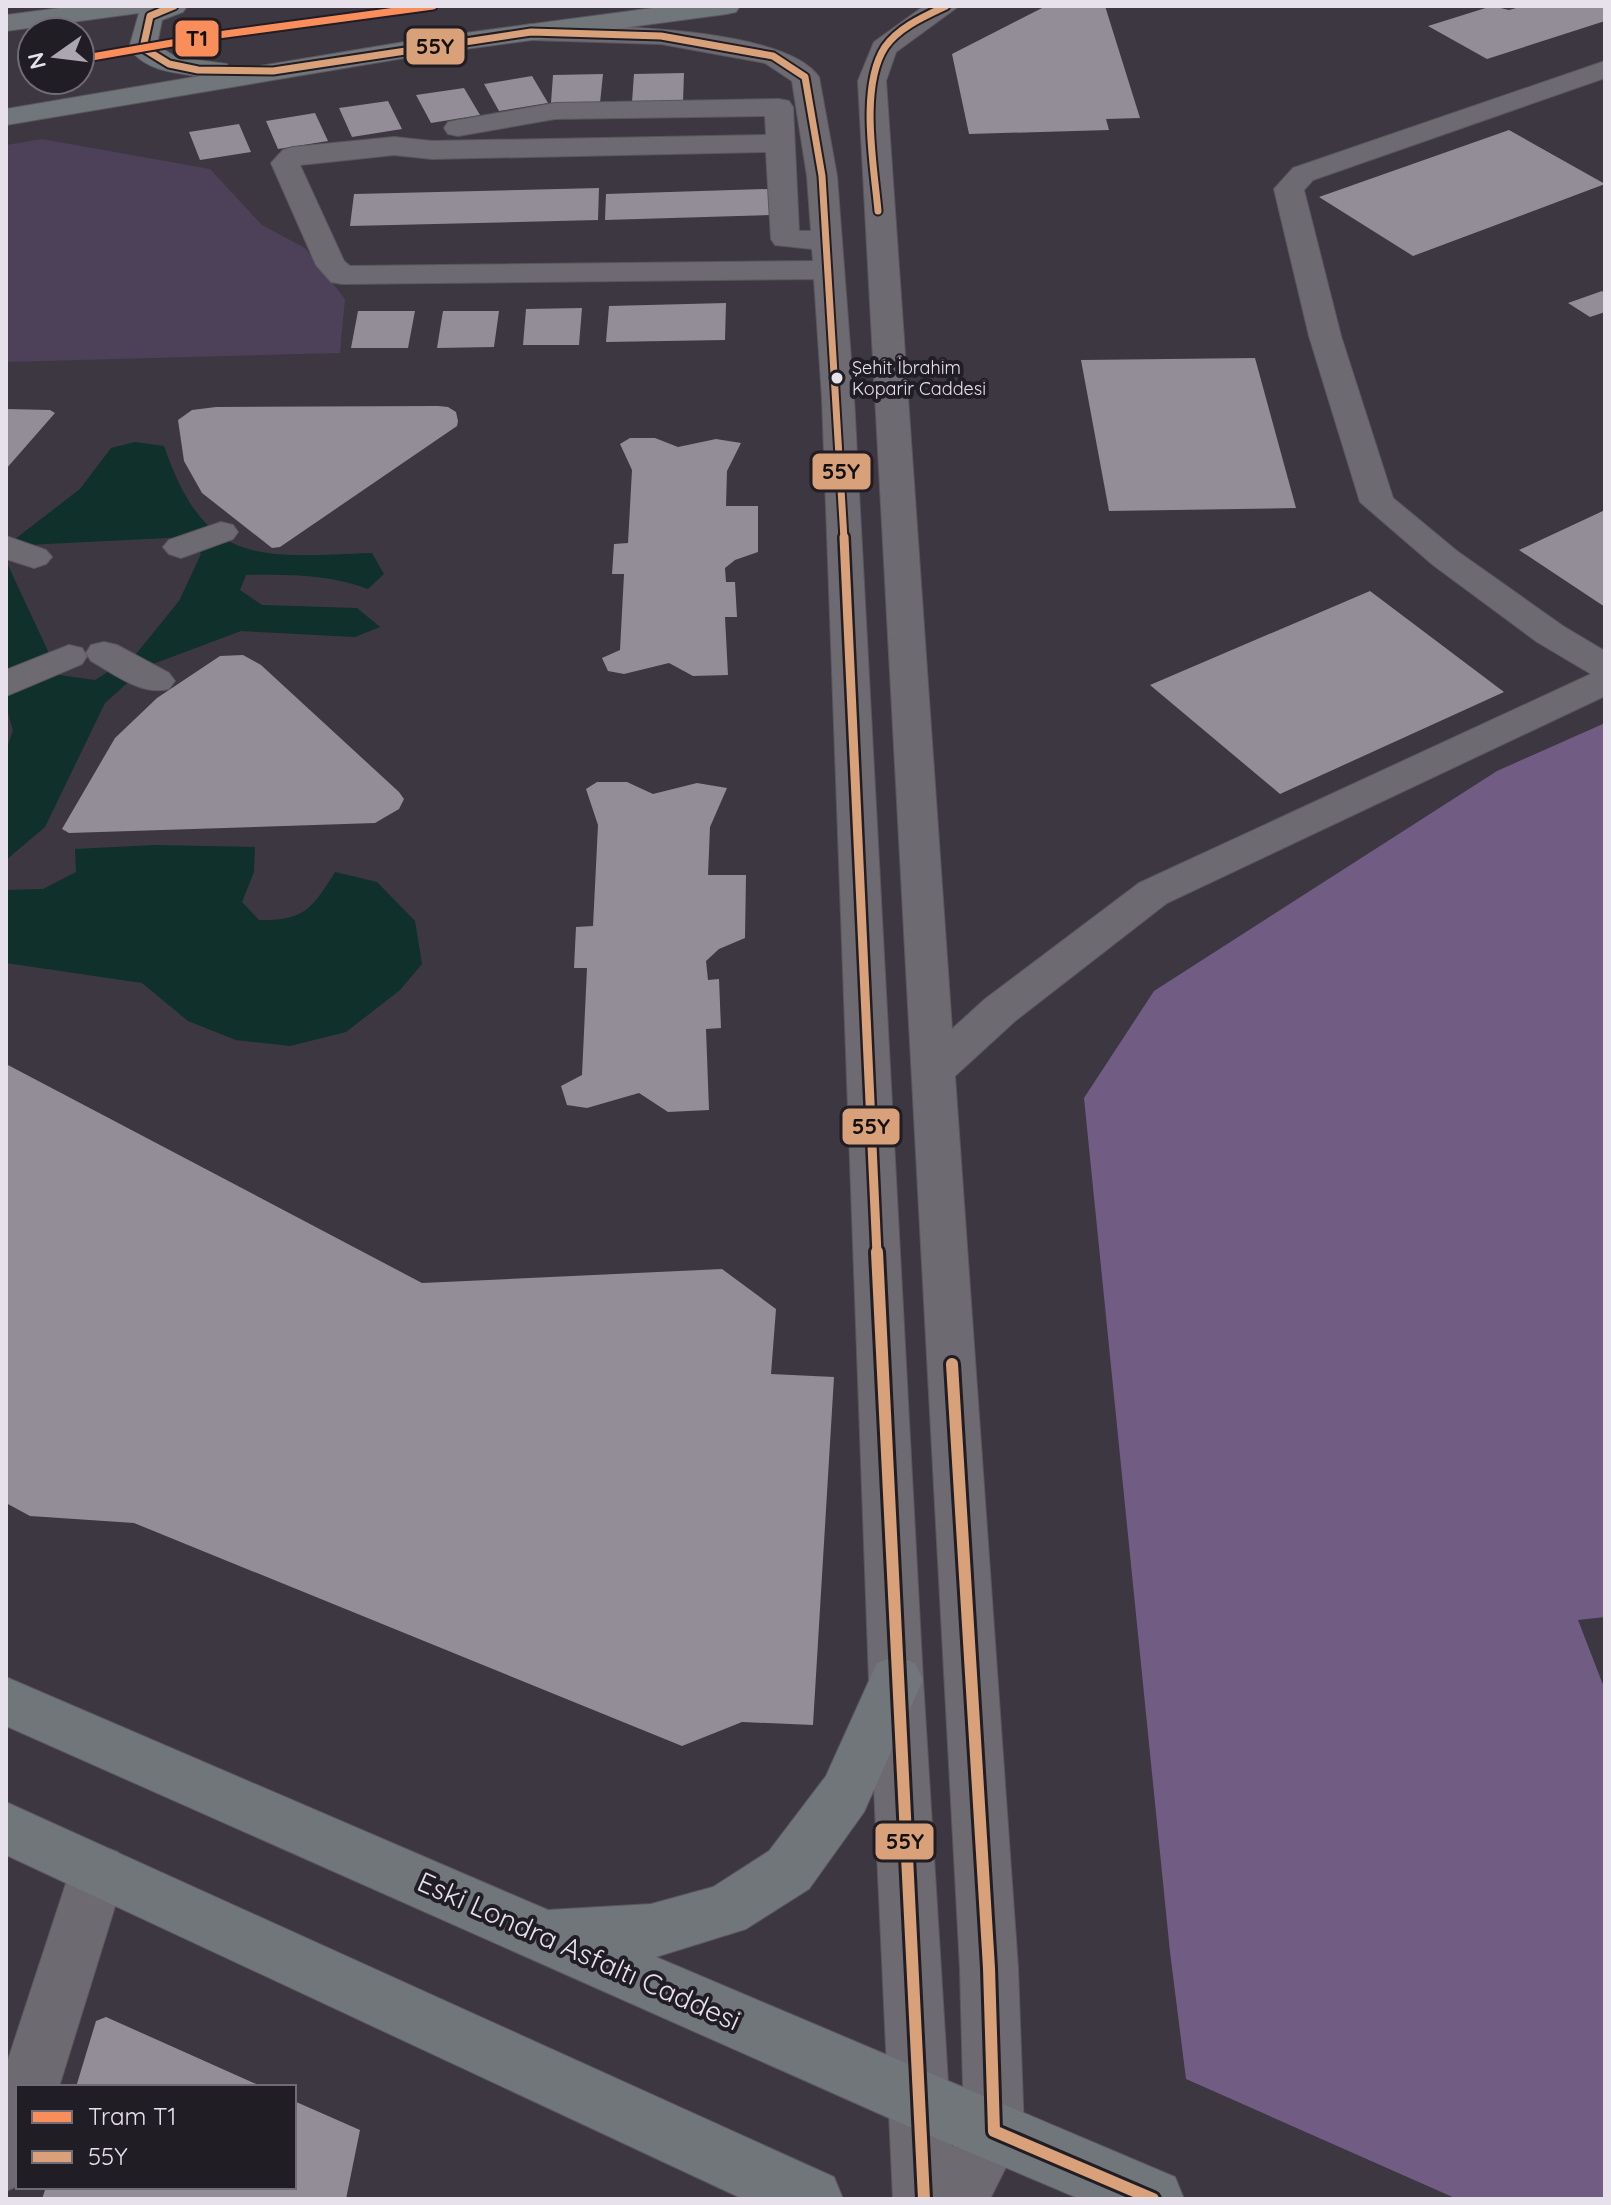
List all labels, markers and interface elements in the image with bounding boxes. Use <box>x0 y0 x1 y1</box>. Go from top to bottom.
north arrow <box>16 16 96 96</box>
line badge: T1 <box>174 19 220 58</box>
text: T1 <box>186 24 208 52</box>
line badge: 55Y <box>405 27 466 66</box>
text: 55Y <box>416 32 454 60</box>
text: N <box>21 50 52 72</box>
place label: Şehit İbrahim Koparir Caddesi <box>852 356 986 400</box>
marker: Şehit İbrahim Koparir Caddesi <box>829 370 845 386</box>
line badge: 55Y <box>811 452 872 491</box>
text: 55Y <box>822 457 860 485</box>
line badge: 55Y <box>841 1107 901 1146</box>
text: 55Y <box>852 1112 890 1140</box>
line badge: 55Y <box>874 1822 935 1861</box>
text: 55Y <box>886 1827 924 1855</box>
street label: Eski Londra Asfaltı Caddesi <box>412 1863 746 2038</box>
legend <box>16 2085 296 2189</box>
text: Tram T1 <box>88 2101 176 2131</box>
text: 55Y <box>88 2141 128 2171</box>

